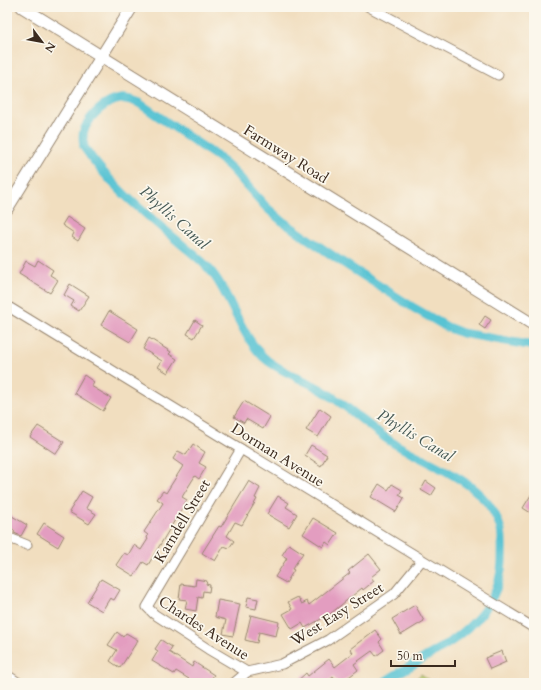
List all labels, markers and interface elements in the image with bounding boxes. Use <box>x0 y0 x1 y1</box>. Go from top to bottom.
north arrow <box>22 22 62 62</box>
text: N <box>41 39 59 55</box>
street label: Farmway Road <box>240 120 332 188</box>
water label: Phyllis Canal <box>135 181 214 255</box>
water label: Phyllis Canal <box>373 404 459 468</box>
street label: Dorman Avenue <box>228 418 328 492</box>
street label: Karndell Street <box>149 475 215 567</box>
street label: West Easy Street <box>286 577 387 651</box>
street label: Chardes Avenue <box>155 591 253 665</box>
scale bar <box>391 642 455 668</box>
text: 50 m <box>397 648 424 664</box>

